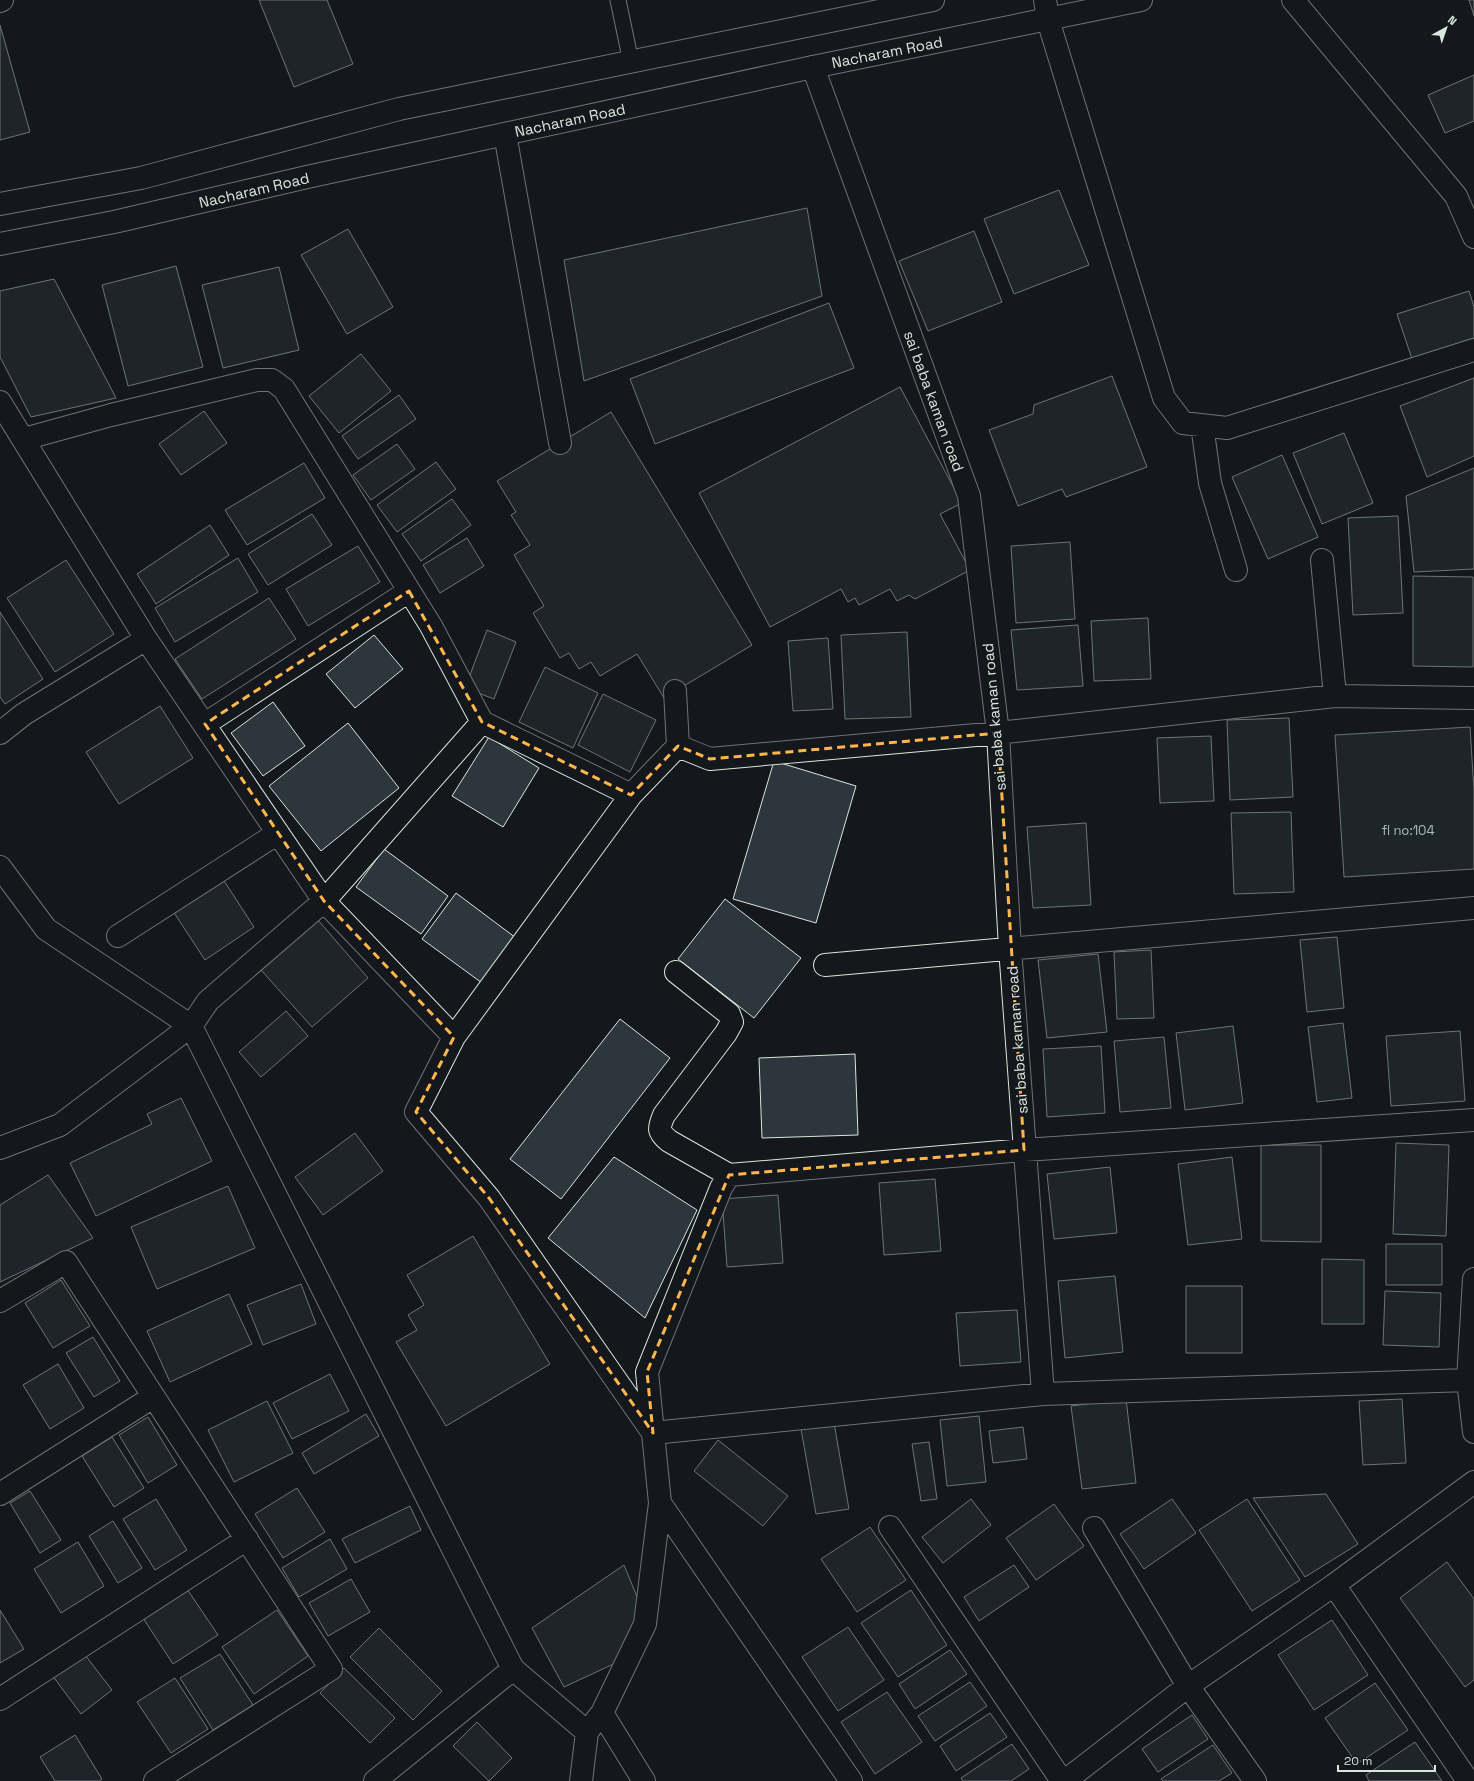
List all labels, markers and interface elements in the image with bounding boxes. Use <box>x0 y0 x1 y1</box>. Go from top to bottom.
north arrow <box>1426 8 1466 48</box>
text: N <box>1445 13 1460 28</box>
street label: Nacharam Road <box>830 32 944 72</box>
street label: Nacharam Road <box>513 99 627 141</box>
street label: Nacharam Road <box>197 168 311 212</box>
street label: sai baba kaman road <box>900 328 968 474</box>
street label: sai baba kaman road <box>978 642 1010 792</box>
house number: fl no:104 <box>1381 822 1435 839</box>
street label: sai baba kaman road <box>1002 965 1032 1115</box>
scale bar <box>1338 1747 1435 1773</box>
text: 20 m <box>1344 1753 1372 1769</box>

